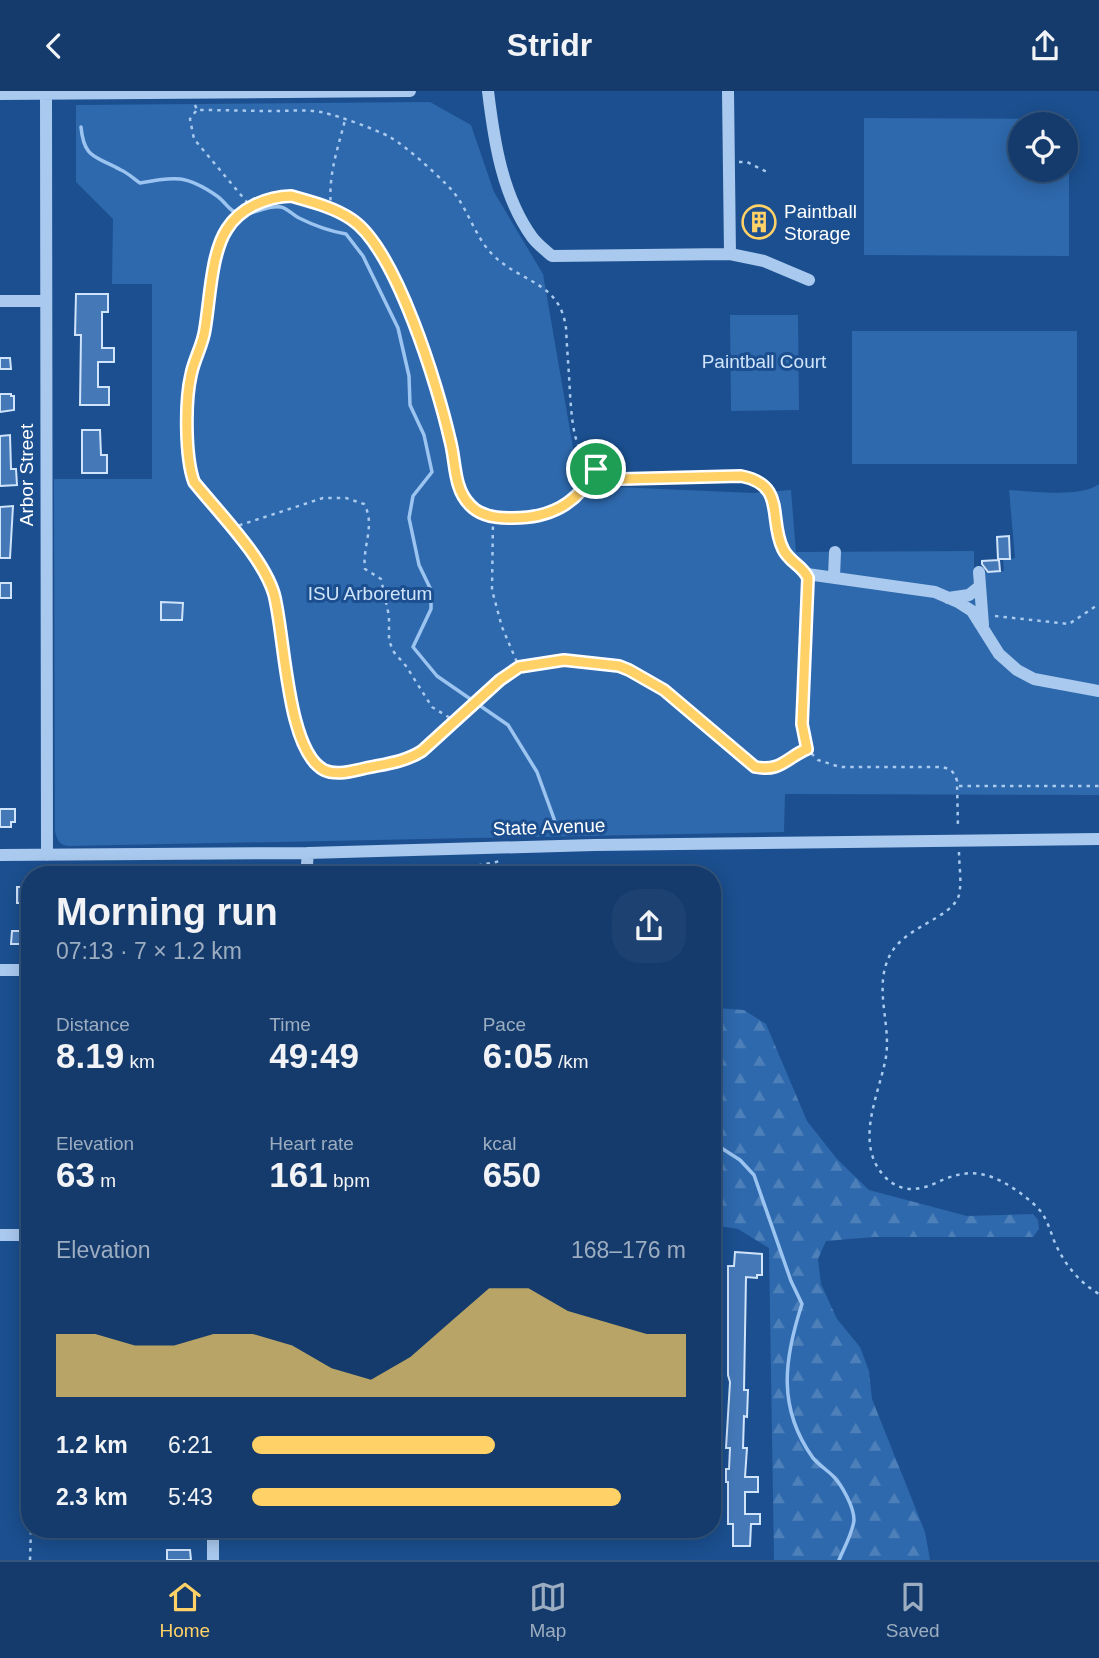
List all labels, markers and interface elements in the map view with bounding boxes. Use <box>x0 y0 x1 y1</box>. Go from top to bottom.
icon: back <box>35 27 73 65</box>
text: Stridr <box>507 27 592 63</box>
icon: share <box>1026 27 1064 65</box>
map controls <box>1008 112 1078 182</box>
button: locate <box>1008 112 1078 182</box>
place label: Paintball Storage <box>784 201 857 244</box>
building icon: Paintball Storage <box>740 203 778 241</box>
park label: Paintball Court <box>702 351 827 372</box>
street label: Arbor Street <box>16 423 37 526</box>
pin <box>566 439 626 499</box>
icon: arrive <box>577 450 615 488</box>
park label: ISU Arboretum <box>308 583 432 604</box>
street label: State Avenue <box>492 815 606 839</box>
button: share <box>612 889 686 963</box>
text: Morning run <box>56 891 278 933</box>
text: 07:13 · 7 × 1.2 km <box>56 938 242 964</box>
text: Distance <box>56 1014 130 1035</box>
text: Time <box>269 1014 311 1035</box>
text: Pace <box>483 1014 526 1035</box>
text: 8.19 <box>56 1036 124 1075</box>
text: 49:49 <box>269 1036 359 1075</box>
text: 6:05 <box>483 1036 553 1075</box>
text: km <box>124 1051 155 1072</box>
text: /km <box>553 1051 589 1072</box>
text: Elevation <box>56 1133 134 1154</box>
text: Heart rate <box>269 1133 354 1154</box>
text: kcal <box>483 1133 516 1154</box>
text: 63 <box>56 1155 95 1194</box>
text: 161 <box>269 1155 328 1194</box>
text: 650 <box>483 1155 541 1194</box>
text: m <box>95 1170 116 1191</box>
text: bpm <box>328 1170 370 1191</box>
text: Elevation <box>56 1237 151 1263</box>
text: 168–176 m <box>571 1237 686 1263</box>
text: 1.2 km <box>56 1432 128 1458</box>
text: 6:21 <box>168 1432 213 1458</box>
text: 2.3 km <box>56 1484 128 1510</box>
text: 5:43 <box>168 1484 213 1510</box>
tab: Home <box>159 1578 210 1642</box>
tab: Map <box>529 1578 567 1642</box>
tab: Saved <box>886 1578 940 1642</box>

